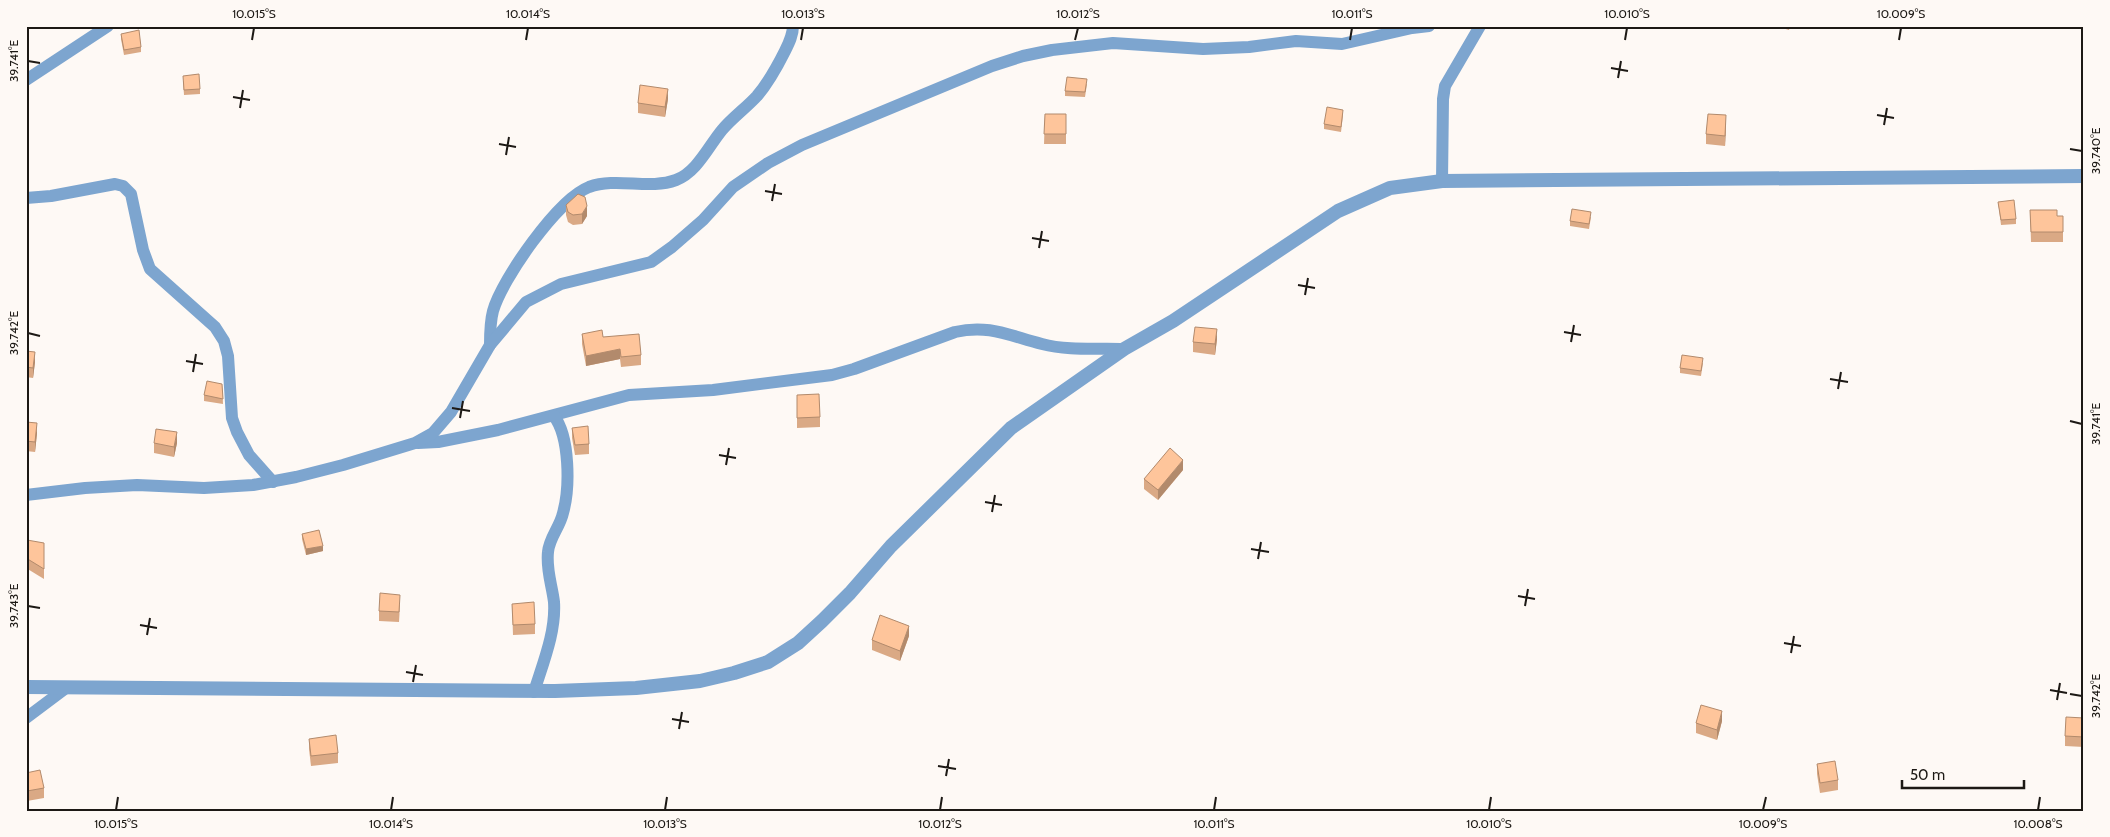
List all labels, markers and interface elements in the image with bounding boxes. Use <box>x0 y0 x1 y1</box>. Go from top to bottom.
text: 10.015°S <box>232 6 276 21</box>
text: 10.014°S <box>506 6 550 21</box>
text: 10.013°S <box>781 6 825 21</box>
text: 10.012°S <box>1056 6 1100 21</box>
text: 10.011°S <box>1331 6 1373 21</box>
text: 10.010°S <box>1604 6 1650 21</box>
text: 10.009°S <box>1877 6 1925 21</box>
text: 39.741°E <box>6 40 21 82</box>
text: 39.740°E <box>2088 127 2103 174</box>
text: 39.742°E <box>6 310 21 355</box>
text: 39.741°E <box>2088 403 2103 445</box>
text: 39.743°E <box>6 583 21 628</box>
text: 39.742°E <box>2088 673 2103 718</box>
scale bar <box>1902 757 2025 789</box>
text: 50 m <box>1910 766 1945 784</box>
text: 10.015°S <box>94 816 138 831</box>
text: 10.014°S <box>369 816 413 831</box>
text: 10.013°S <box>643 816 687 831</box>
text: 10.012°S <box>918 816 962 831</box>
text: 10.011°S <box>1193 816 1235 831</box>
text: 10.010°S <box>1466 816 1512 831</box>
text: 10.009°S <box>1739 816 1787 831</box>
text: 10.008°S <box>2014 816 2062 831</box>

